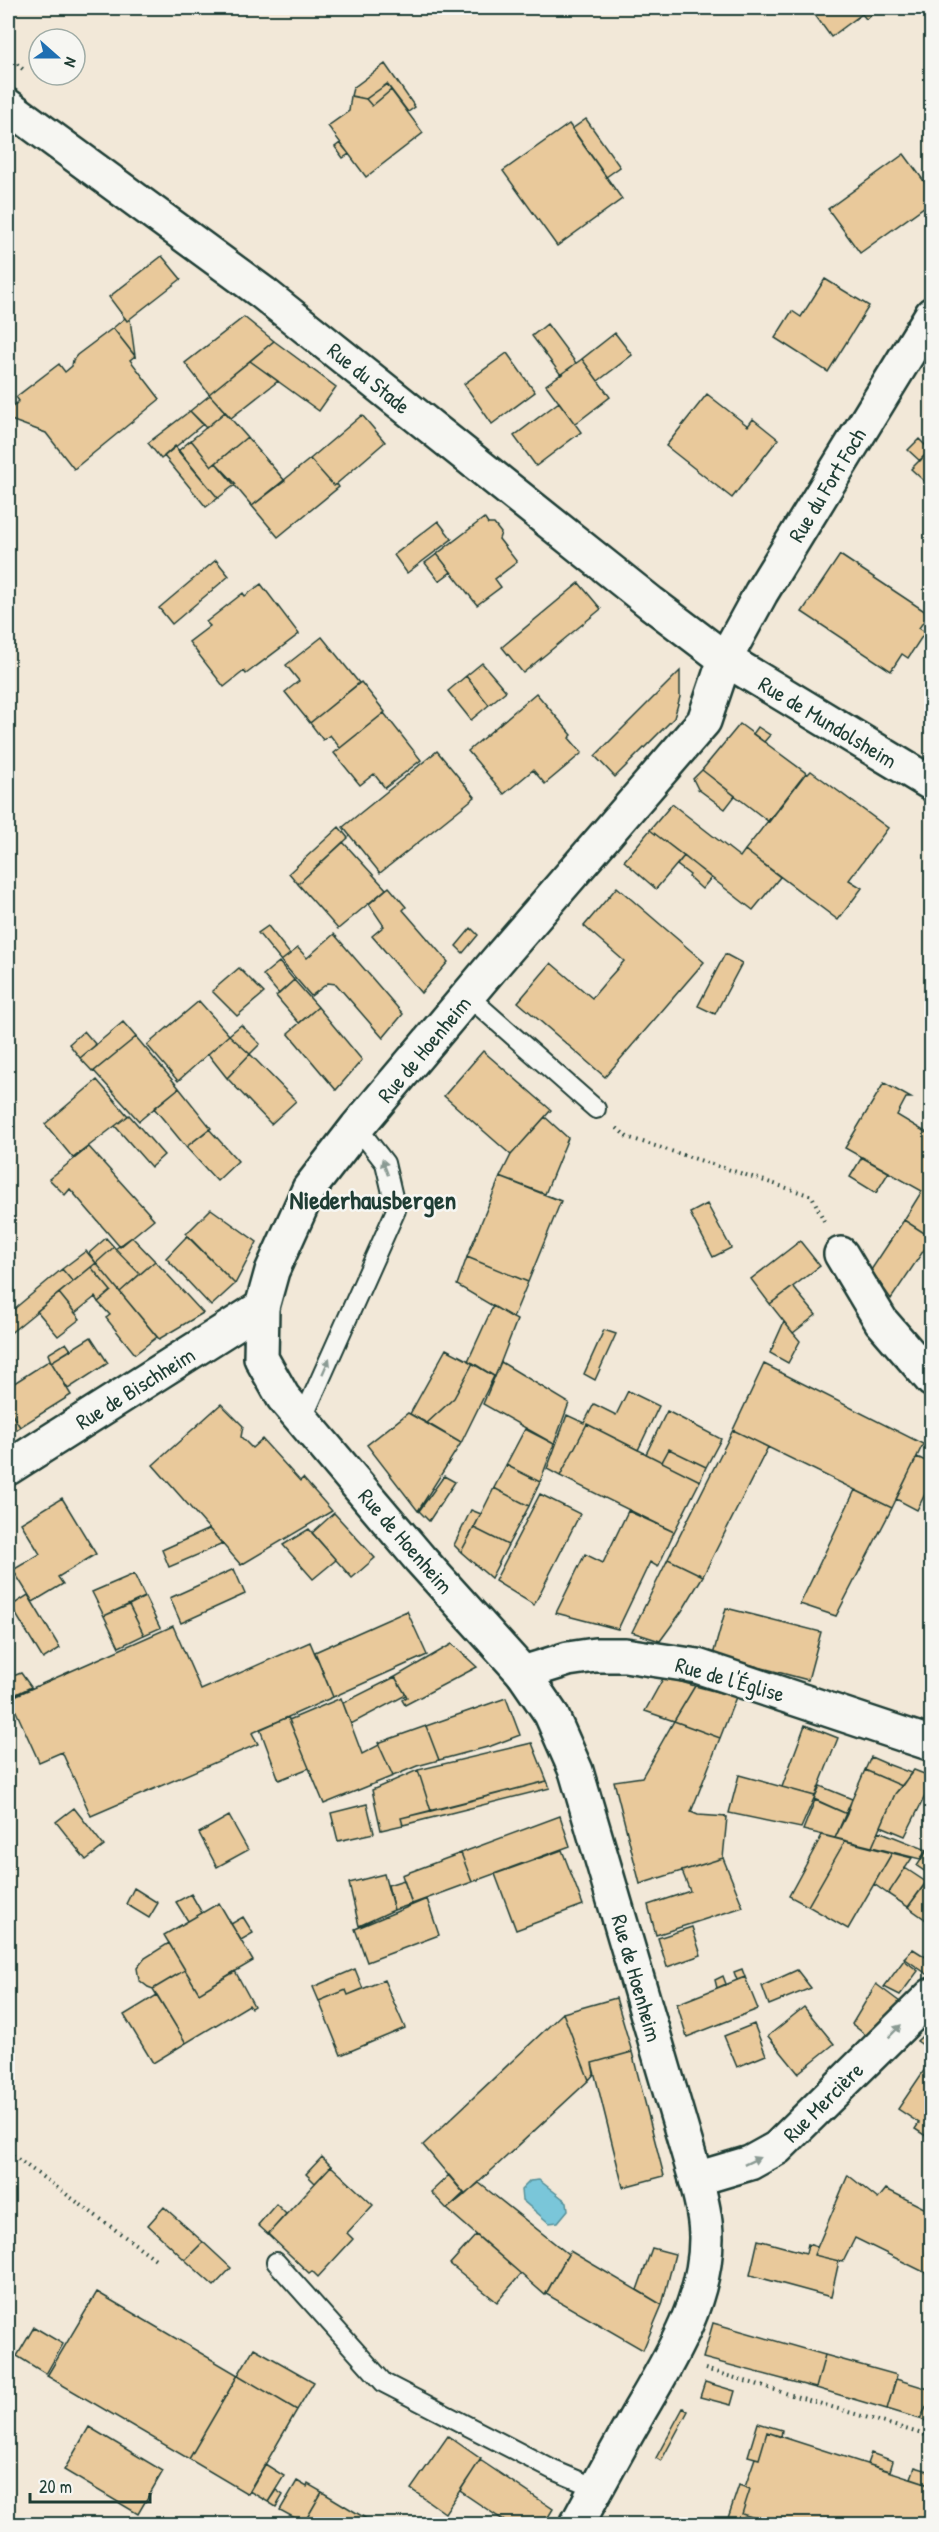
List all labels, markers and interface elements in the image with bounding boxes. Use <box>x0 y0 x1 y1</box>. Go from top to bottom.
north arrow <box>27 27 87 87</box>
text: N <box>59 54 83 71</box>
street label: Rue du Stade <box>321 335 417 421</box>
street label: Rue du Fort Foch <box>781 422 873 548</box>
street label: Rue de Mundolsheim <box>753 669 903 775</box>
street label: Rue de Hoenheim <box>370 989 478 1109</box>
one-way arrow <box>380 1158 390 1176</box>
district label: Niederhausbergen <box>290 1182 456 1218</box>
street label: Rue de Bischheim <box>70 1339 200 1437</box>
one-way arrow <box>321 1358 330 1375</box>
street label: Rue de Hoenheim <box>352 1482 460 1600</box>
street label: Rue de l'Église <box>672 1649 788 1709</box>
street label: Rue de Hoenheim <box>605 1911 669 2045</box>
one-way arrow <box>888 2024 902 2038</box>
street label: Rue Mercière <box>776 2055 870 2149</box>
one-way arrow <box>743 2156 760 2165</box>
scale bar <box>30 2466 150 2504</box>
text: 20 m <box>39 2474 72 2499</box>

